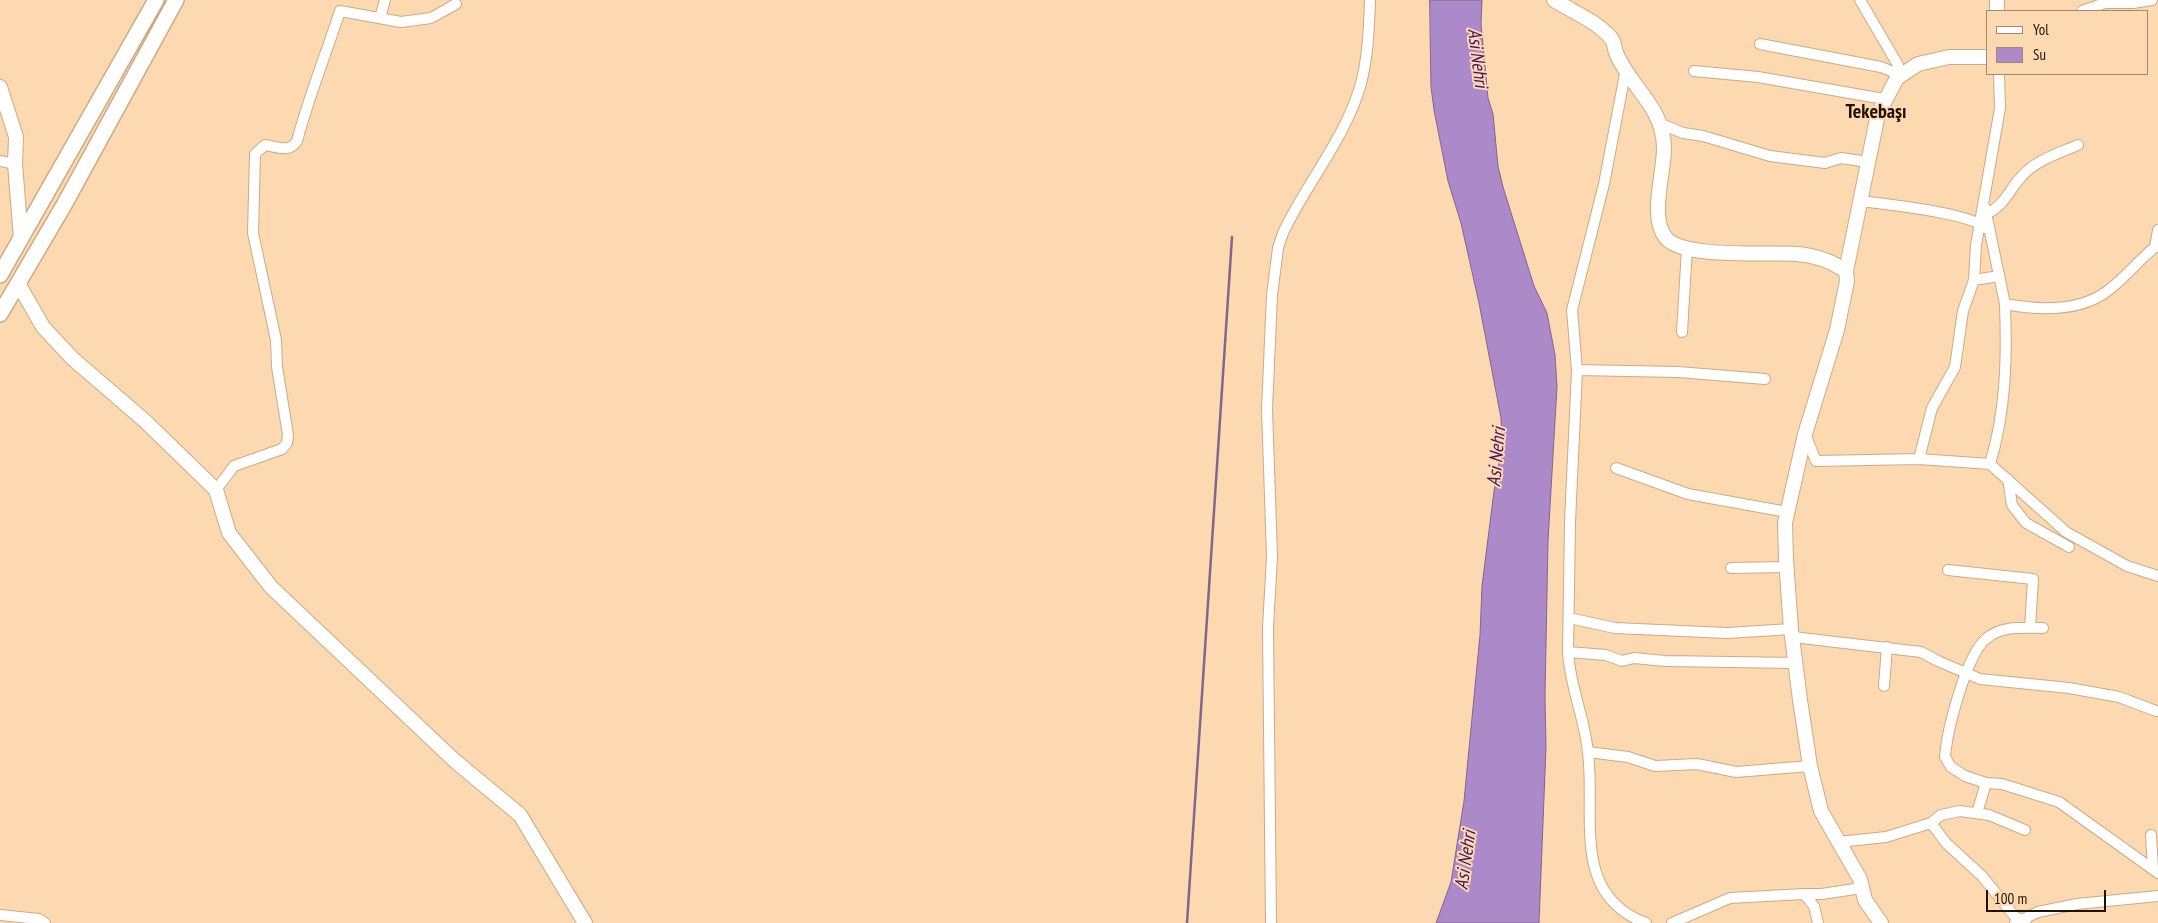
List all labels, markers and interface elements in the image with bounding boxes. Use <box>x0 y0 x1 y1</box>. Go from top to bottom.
legend <box>1986 10 2148 75</box>
text: Yol <box>2033 20 2049 39</box>
water label: Asi Nehri <box>1462 27 1492 89</box>
text: Su <box>2033 45 2046 64</box>
district label: Tekebaşı <box>1845 100 1907 124</box>
water label: Asi Nehri <box>1483 426 1511 488</box>
water label: Asi Nehri <box>1451 829 1481 891</box>
scale bar <box>1988 880 2108 912</box>
text: 100 m <box>1994 889 2027 908</box>

